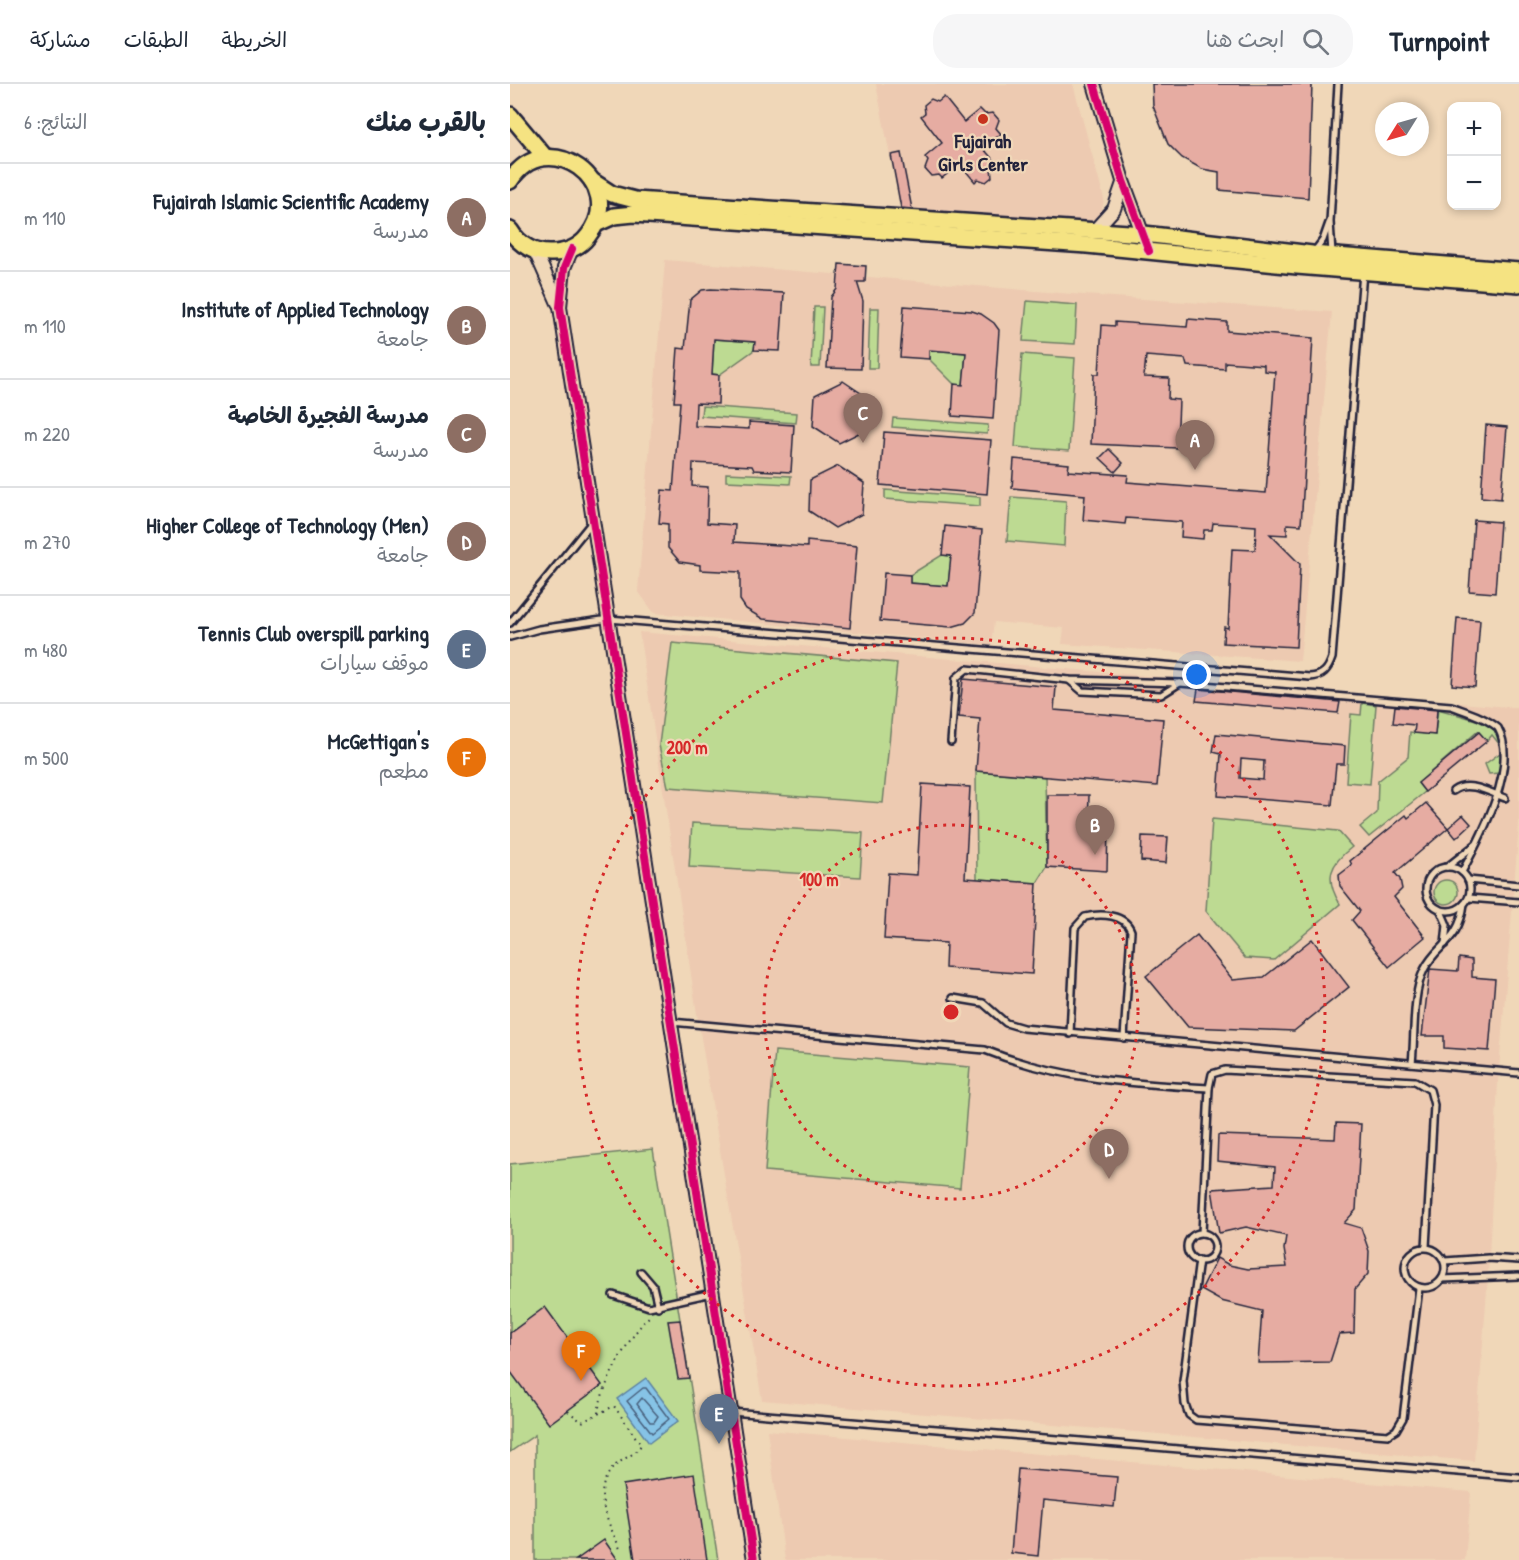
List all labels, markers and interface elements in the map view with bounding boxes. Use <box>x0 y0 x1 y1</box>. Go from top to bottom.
search box <box>933 14 1353 68</box>
text: Turnpoint <box>1389 22 1489 60</box>
text: ابحث هنا <box>1206 24 1284 54</box>
text: مشاركة <box>30 25 91 54</box>
text: الطبقات <box>124 25 189 54</box>
text: الخريطة <box>222 25 287 54</box>
icon: search <box>1299 25 1332 58</box>
north arrow <box>1375 102 1429 156</box>
map controls <box>1447 102 1501 210</box>
button: + <box>1447 102 1501 156</box>
text: بالقرب منك <box>366 104 486 139</box>
text: النتائج: 6 <box>24 108 87 135</box>
marker: Fujairah Girls Center <box>976 112 990 126</box>
place label: Fujairah Girls Center <box>938 127 1028 177</box>
button: − <box>1447 156 1501 210</box>
text: Fujairah Islamic Scientific Academy <box>154 186 429 216</box>
text: 110 m <box>24 204 66 231</box>
text: A <box>462 204 471 231</box>
text: مدرسة <box>373 217 429 244</box>
text: Institute of Applied Technology <box>181 294 429 324</box>
text: 110 m <box>24 312 66 339</box>
text: B <box>461 312 472 339</box>
text: جامعة <box>377 325 429 352</box>
pin: C <box>844 394 882 443</box>
text: مدرسة الفجيرة الخاصة <box>228 400 429 430</box>
text: 220 m <box>24 420 70 447</box>
text: C <box>461 420 472 447</box>
pin: A <box>1176 420 1214 470</box>
text: مدرسة <box>373 436 429 463</box>
text: Higher College of Technology (Men) <box>146 510 429 540</box>
text: 270 m <box>24 528 70 555</box>
text: D <box>462 528 471 555</box>
text: جامعة <box>377 541 429 568</box>
text: Tennis Club overspill parking <box>198 618 429 648</box>
text: 480 m <box>24 636 67 663</box>
text: E <box>462 636 471 663</box>
text: موقف سيارات <box>320 649 429 676</box>
your location <box>1182 660 1211 689</box>
text: McGettigan's <box>328 726 429 756</box>
text: 200 m <box>667 735 707 760</box>
text: 500 m <box>24 744 69 771</box>
text: F <box>463 744 470 771</box>
text: مطعم <box>378 757 429 784</box>
pin: B <box>1076 806 1114 855</box>
text: 100 m <box>799 867 839 892</box>
centre of rings <box>941 1002 961 1022</box>
pin: D <box>1090 1130 1128 1179</box>
pin: F <box>562 1332 600 1381</box>
pin: E <box>700 1394 738 1444</box>

